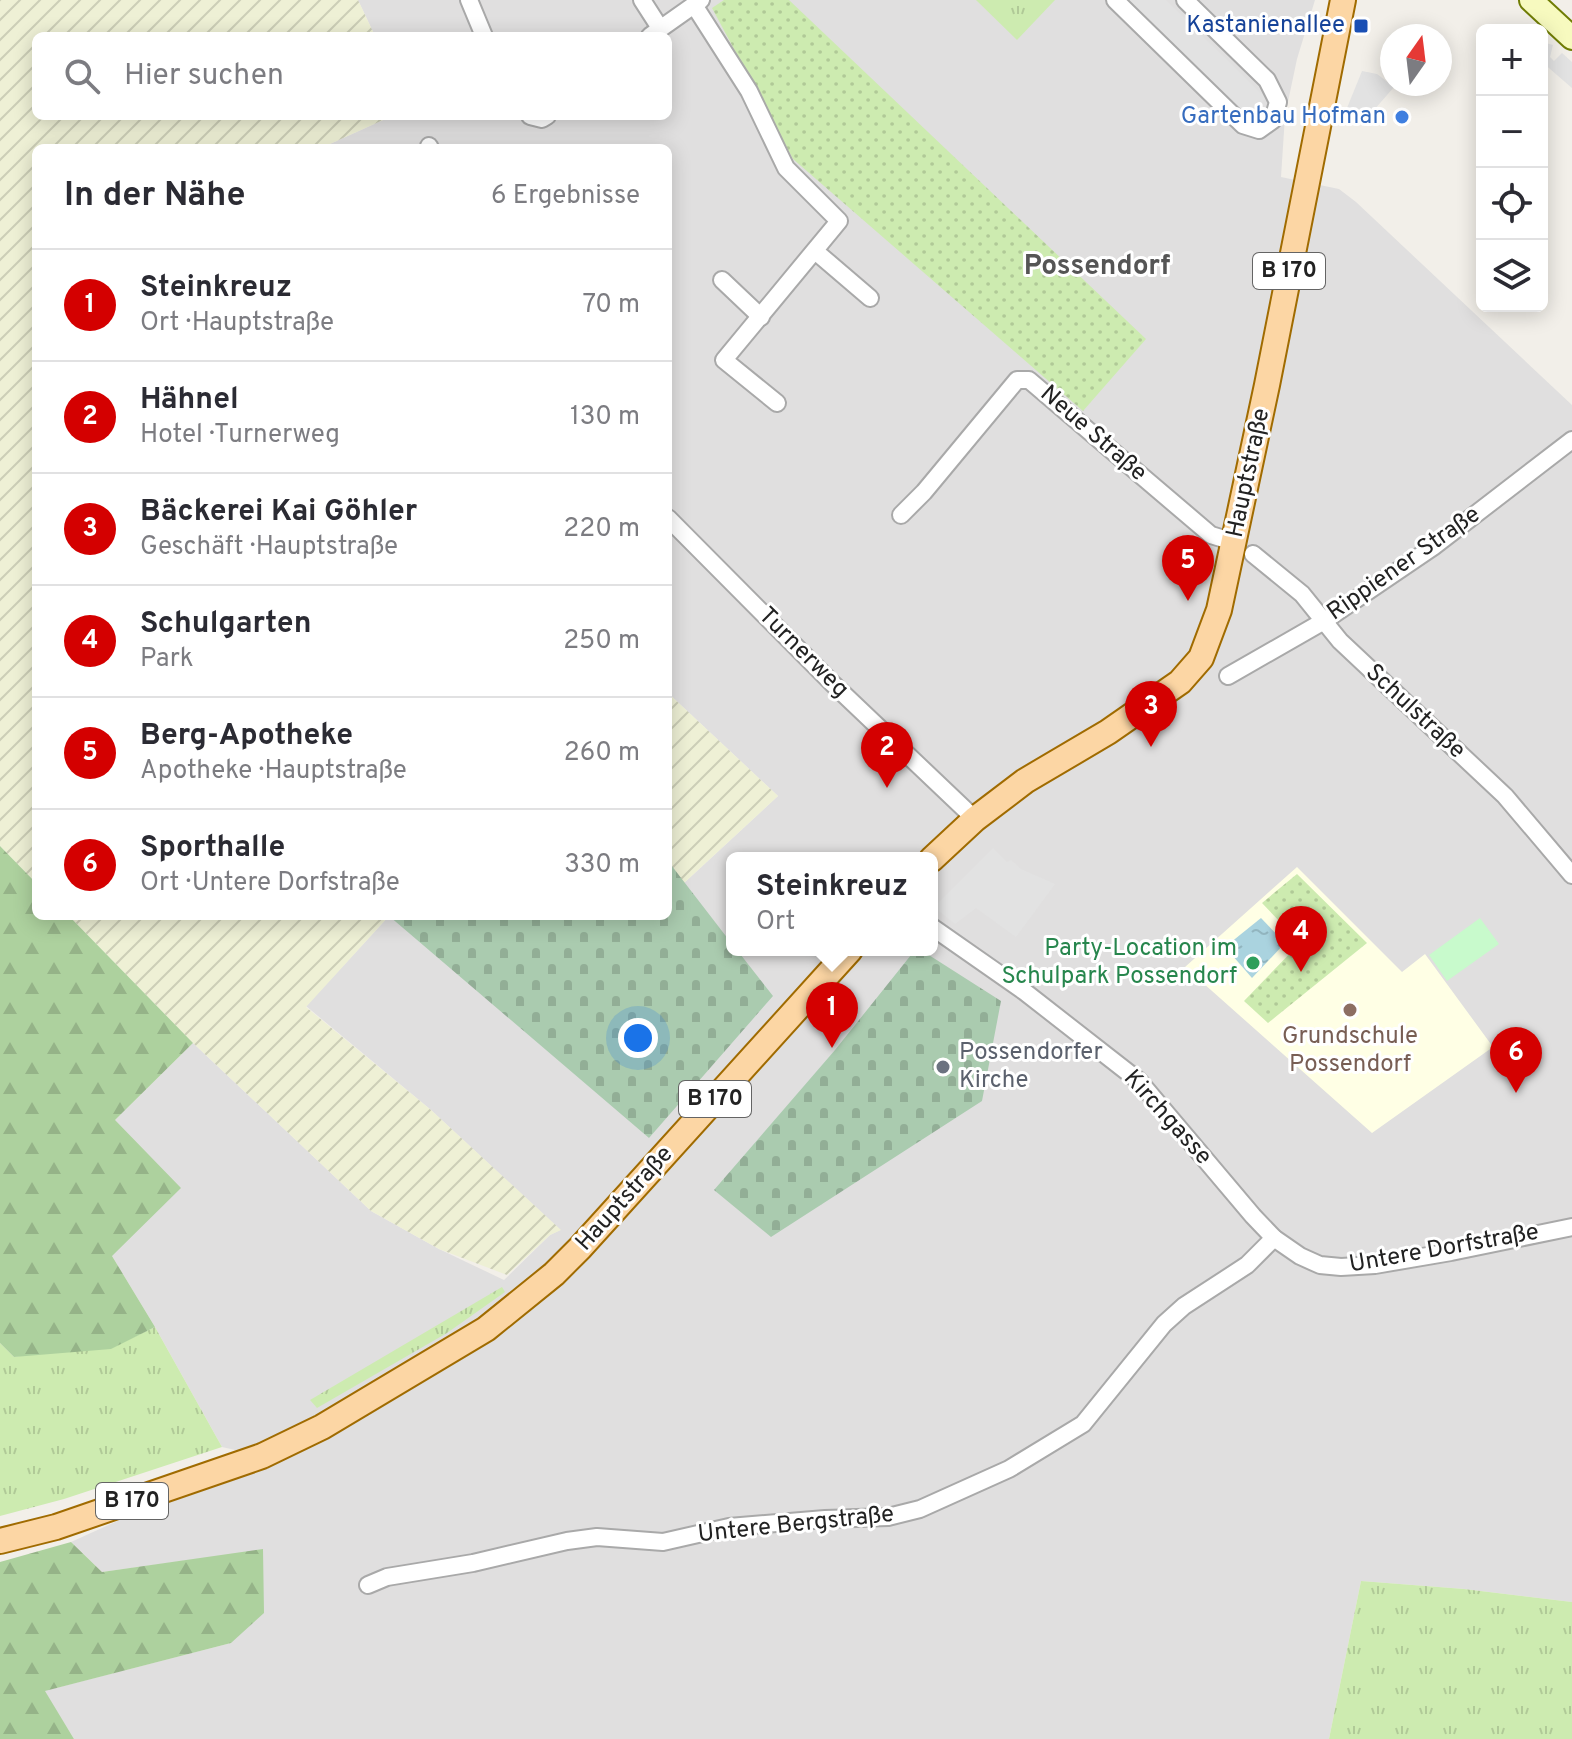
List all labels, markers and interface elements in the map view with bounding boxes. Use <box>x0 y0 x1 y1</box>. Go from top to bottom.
place label: Kastanienallee <box>1186 11 1345 41</box>
marker: Kastanienallee <box>1352 17 1370 35</box>
north arrow <box>1380 24 1452 96</box>
map controls <box>1476 24 1548 312</box>
button: + <box>1476 24 1548 96</box>
search box <box>32 32 672 120</box>
icon: search <box>60 54 104 98</box>
text: Hier suchen <box>124 58 284 95</box>
button: − <box>1476 96 1548 168</box>
place label: Gartenbau Hofman <box>1181 102 1386 132</box>
marker: Gartenbau Hofman <box>1393 108 1411 126</box>
button: locate <box>1476 168 1548 240</box>
text: In der Nähe <box>64 175 246 218</box>
text: 6 Ergebnisse <box>491 180 640 213</box>
button: layers <box>1476 240 1548 312</box>
district label: Possendorf <box>1024 249 1170 285</box>
road number: B 170 <box>1253 253 1325 289</box>
text: Steinkreuz <box>140 270 292 307</box>
text: 1 <box>85 289 95 322</box>
text: 70 m <box>582 289 640 322</box>
text: Ort · Hauptstraße <box>140 307 334 340</box>
street label: Neue Straße <box>1033 379 1153 489</box>
text: Hähnel <box>140 382 239 419</box>
text: 2 <box>82 401 98 434</box>
text: 130 m <box>570 401 640 434</box>
street label: Hauptstraße <box>1221 406 1277 540</box>
text: Hotel · Turnerweg <box>140 419 340 452</box>
text: Bäckerei Kai Göhler <box>140 494 417 531</box>
street label: Rippiener Straße <box>1322 500 1486 628</box>
text: 3 <box>82 513 98 546</box>
text: 220 m <box>563 513 640 546</box>
text: Geschäft · Hauptstraße <box>140 531 398 564</box>
pin: 5 <box>1162 535 1214 601</box>
street label: Turnerweg <box>751 601 855 705</box>
text: Schulgarten <box>140 606 311 643</box>
text: 4 <box>82 625 98 658</box>
text: 250 m <box>563 625 640 658</box>
text: Park <box>140 643 194 676</box>
street label: Schulstraße <box>1359 658 1471 766</box>
pin: 3 <box>1125 681 1177 747</box>
text: Berg-Apotheke <box>140 718 353 755</box>
pin: 2 <box>861 722 913 788</box>
text: 5 <box>82 737 98 770</box>
text: 260 m <box>564 737 640 770</box>
text: Apotheke · Hauptstraße <box>140 755 407 788</box>
text: Sporthalle <box>140 830 285 867</box>
text: 6 <box>82 849 98 882</box>
text: 330 m <box>564 849 640 882</box>
popup <box>726 852 938 956</box>
text: Ort · Untere Dorfstraße <box>140 867 400 900</box>
text: Steinkreuz <box>756 869 908 906</box>
text: Ort <box>756 906 795 939</box>
pin: 4 <box>1275 906 1327 972</box>
place label: Party-Location im Schulpark Possendorf <box>1001 934 1237 992</box>
marker: Party-Location im Schulpark Possendorf <box>1244 954 1262 972</box>
pin: 1 <box>806 982 858 1048</box>
marker: Grundschule Possendorf <box>1341 1001 1359 1019</box>
your location <box>618 1018 658 1058</box>
place label: Grundschule Possendorf <box>1282 1022 1418 1080</box>
pin: 6 <box>1490 1027 1542 1093</box>
place label: Possendorfer Kirche <box>959 1038 1103 1096</box>
marker: Possendorfer Kirche <box>934 1058 952 1076</box>
street label: Kirchgasse <box>1116 1064 1218 1172</box>
road number: B 170 <box>679 1081 751 1117</box>
street label: Hauptstraße <box>570 1140 680 1258</box>
street label: Untere Dorfstraße <box>1347 1218 1541 1280</box>
road number: B 170 <box>96 1483 168 1519</box>
street label: Untere Bergstraße <box>696 1500 896 1550</box>

